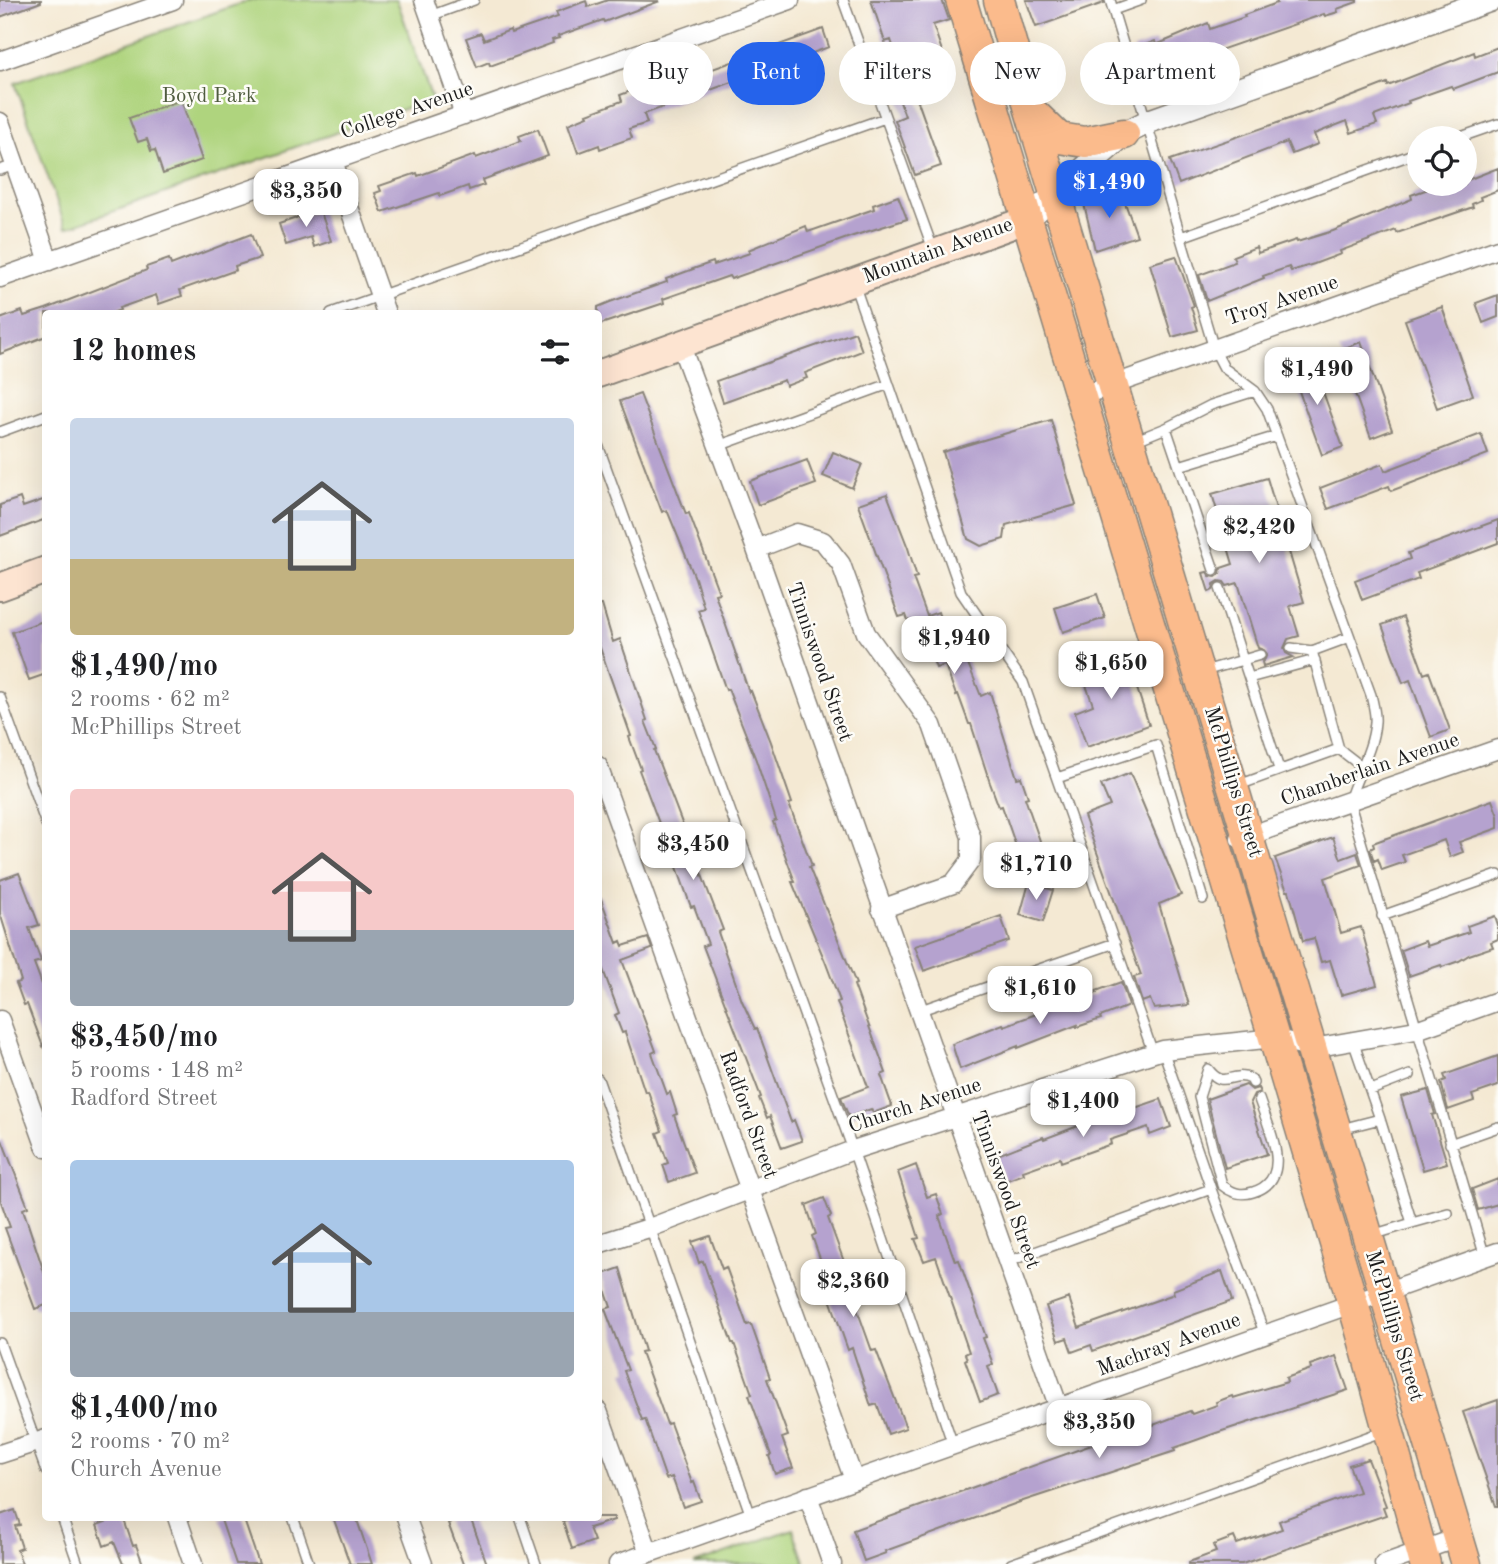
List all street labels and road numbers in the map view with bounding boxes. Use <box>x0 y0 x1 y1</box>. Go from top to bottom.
street label: College Avenue <box>338 78 476 144</box>
street label: Mountain Avenue <box>860 214 1016 288</box>
street label: Troy Avenue <box>1223 272 1341 330</box>
street label: Tinniswood Street <box>782 580 856 744</box>
street label: McPhillips Street <box>1200 704 1266 860</box>
street label: Chamberlain Avenue <box>1278 730 1462 810</box>
street label: Radford Street <box>715 1048 781 1182</box>
street label: Church Avenue <box>846 1075 984 1137</box>
street label: Tinniswood Street <box>967 1108 1043 1272</box>
street label: McPhillips Street <box>1361 1248 1427 1404</box>
street label: Machray Avenue <box>1095 1309 1243 1381</box>

